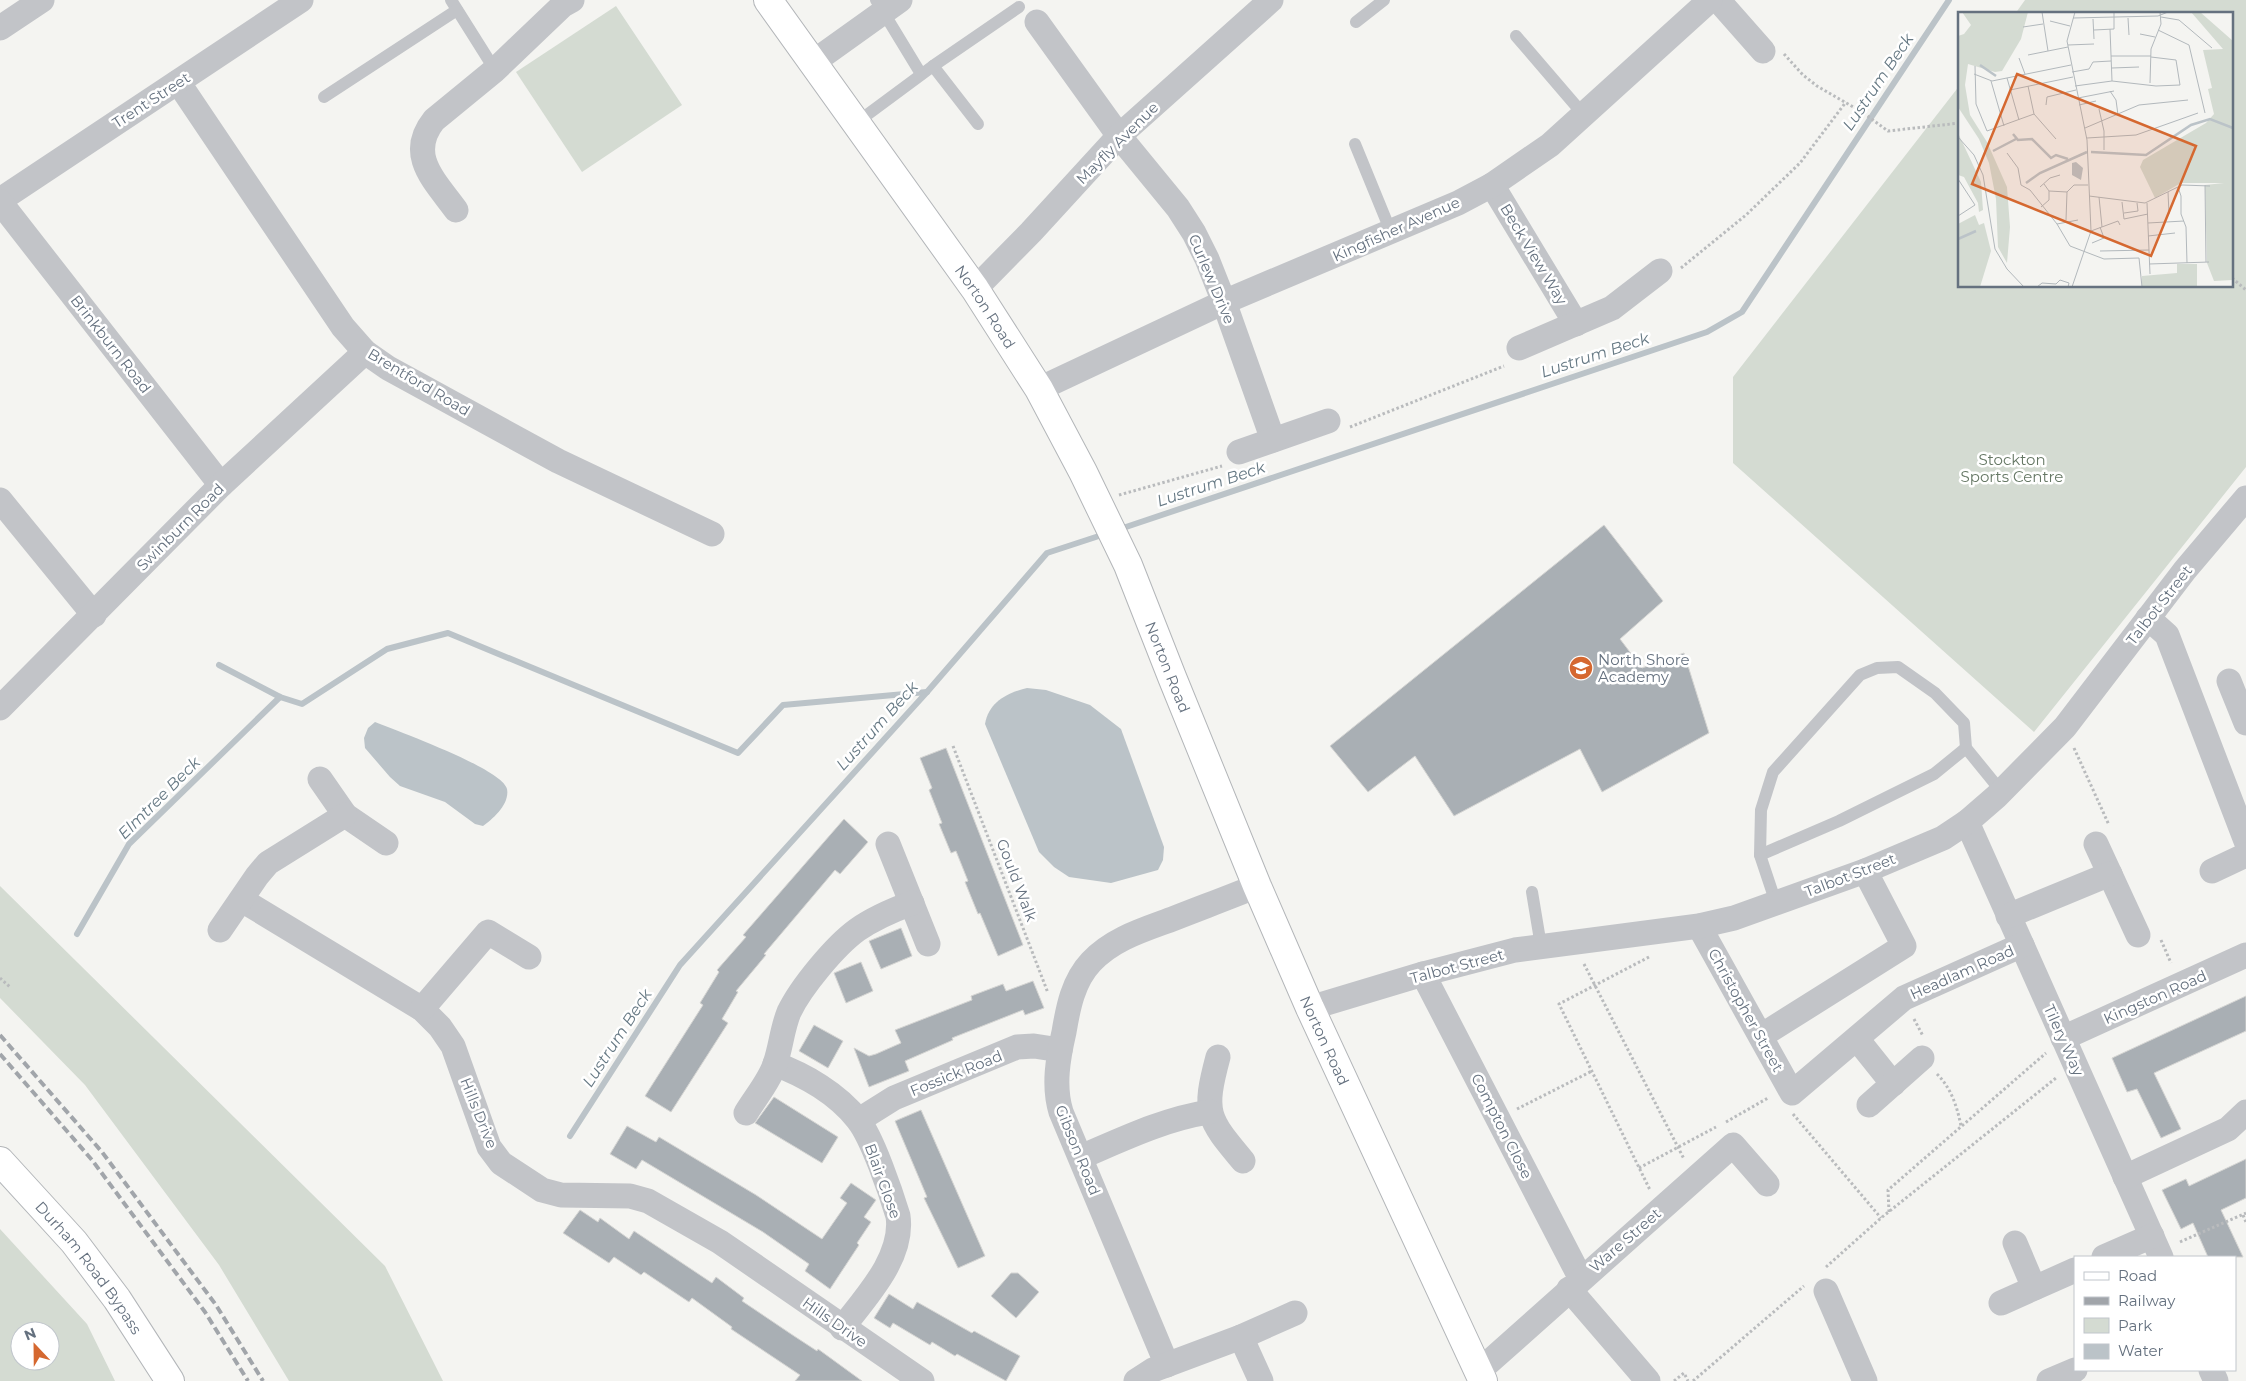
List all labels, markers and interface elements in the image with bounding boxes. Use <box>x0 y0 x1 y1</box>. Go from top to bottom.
inset map <box>1958 12 2234 288</box>
water label: Lustrum Beck <box>1839 29 1918 134</box>
street label: Trent Street <box>109 68 193 132</box>
street label: Mayfly Avenue <box>1072 98 1162 188</box>
street label: Kingfisher Avenue <box>1329 192 1463 266</box>
street label: Beck View Way <box>1496 200 1572 309</box>
street label: Curlew Drive <box>1185 231 1239 327</box>
street label: Norton Road <box>951 261 1020 352</box>
street label: Brinkburn Road <box>67 291 155 397</box>
water label: Lustrum Beck <box>1538 328 1653 381</box>
street label: Brentford Road <box>364 344 474 420</box>
park label: Stockton Sports Centre <box>1961 450 2063 486</box>
water label: Lustrum Beck <box>1154 457 1269 510</box>
street label: Swinburn Road <box>132 479 228 575</box>
street label: Talbot Street <box>2122 561 2196 649</box>
street label: Norton Road <box>1142 619 1195 715</box>
place label: North Shore Academy <box>1598 650 1690 686</box>
school or university icon: North Shore Academy <box>1568 655 1594 681</box>
water label: Lustrum Beck <box>832 677 923 774</box>
water label: Elmtree Beck <box>114 752 205 843</box>
street label: Gould Walk <box>993 836 1041 924</box>
street label: Talbot Street <box>1802 849 1898 901</box>
street label: Headlam Road <box>1907 941 2017 1003</box>
street label: Talbot Street <box>1408 944 1506 988</box>
street label: Christopher Street <box>1704 945 1788 1075</box>
street label: Kingston Road <box>2100 966 2210 1028</box>
water label: Lustrum Beck <box>578 984 657 1090</box>
street label: Norton Road <box>1296 993 1354 1088</box>
street label: Tilery Way <box>2040 1001 2089 1079</box>
street label: Fossick Road <box>907 1046 1005 1100</box>
street label: Compton Close <box>1467 1070 1537 1182</box>
street label: Hills Drive <box>456 1075 502 1151</box>
street label: Gibson Road <box>1051 1102 1105 1198</box>
street label: Blair Close <box>861 1141 905 1221</box>
street label: Durham Road Bypass <box>32 1197 147 1337</box>
street label: Ware Street <box>1585 1204 1665 1276</box>
legend <box>2074 1256 2236 1371</box>
text: Road <box>2118 1266 2157 1285</box>
text: Railway <box>2118 1291 2176 1310</box>
street label: Hills Drive <box>799 1293 871 1351</box>
text: Park <box>2118 1316 2152 1335</box>
north arrow <box>10 1321 60 1371</box>
text: N <box>22 1323 39 1344</box>
text: Water <box>2118 1341 2164 1360</box>

